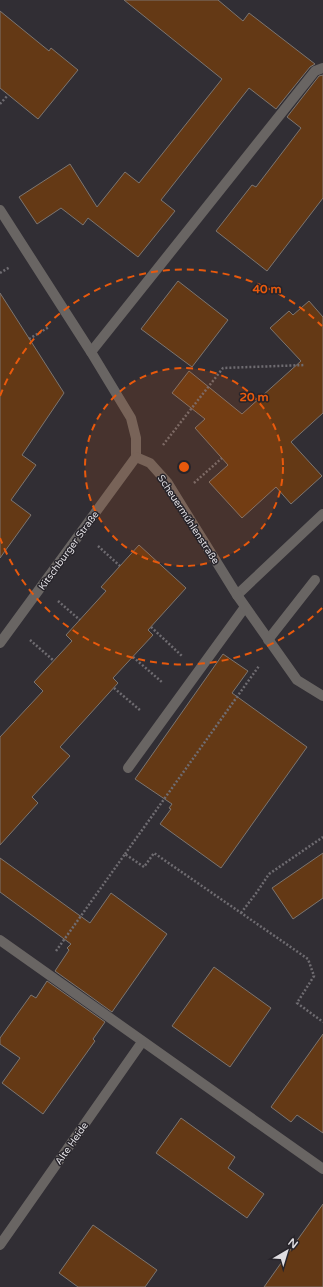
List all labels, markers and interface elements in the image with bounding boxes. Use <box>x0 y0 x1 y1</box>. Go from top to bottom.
text: 40 m <box>252 282 282 296</box>
text: 20 m <box>239 390 269 404</box>
centre of rings <box>177 460 191 474</box>
street label: Scheuermühlenstraße <box>155 473 222 567</box>
street label: Kitschburger Straße <box>36 509 102 592</box>
street label: Alte Heide <box>53 1120 91 1167</box>
north arrow <box>267 1231 307 1271</box>
text: N <box>285 1236 300 1251</box>

